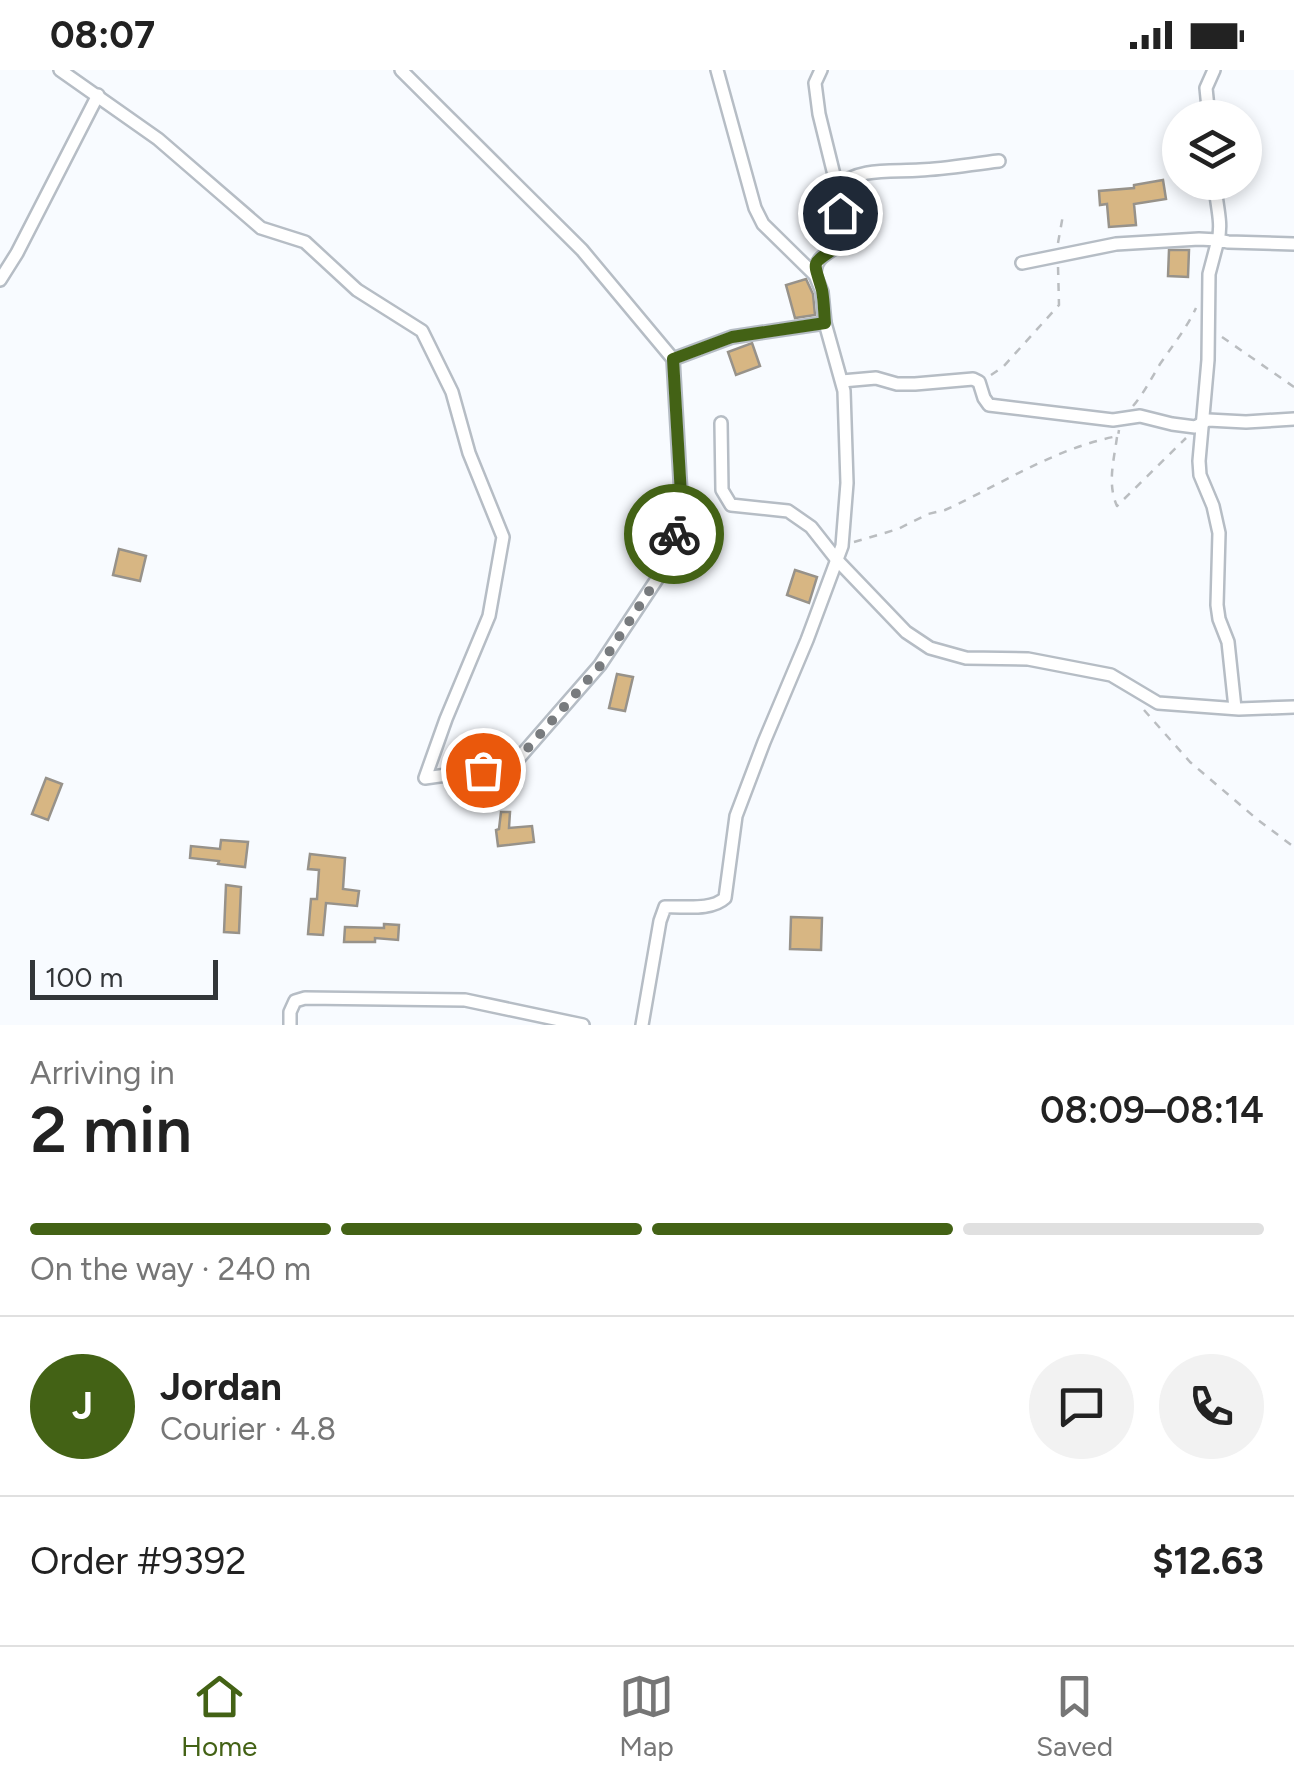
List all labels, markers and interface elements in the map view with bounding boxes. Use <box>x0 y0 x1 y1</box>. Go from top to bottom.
text: 08:07 <box>50 12 155 58</box>
map controls <box>1162 100 1262 200</box>
button: layers <box>1162 100 1262 200</box>
pin <box>798 171 883 256</box>
icon: home <box>813 186 868 241</box>
courier <box>624 484 724 584</box>
icon: bike <box>647 507 702 562</box>
pin <box>441 728 526 813</box>
icon: bag <box>456 743 511 798</box>
scale bar <box>30 955 218 1000</box>
text: 100 m <box>45 960 123 994</box>
text: Arriving in <box>30 1054 175 1092</box>
text: 08:09–08:14 <box>1040 1087 1264 1133</box>
text: 2 min <box>30 1090 192 1168</box>
text: On the way · 240 m <box>30 1250 311 1288</box>
button: chat <box>1029 1354 1134 1459</box>
button: phone <box>1159 1354 1264 1459</box>
text: Jordan <box>160 1364 282 1410</box>
text: J <box>72 1383 93 1429</box>
text: Courier · 4.8 <box>160 1410 336 1448</box>
text: Order #9392 <box>30 1538 246 1584</box>
text: $12.63 <box>1152 1538 1264 1584</box>
tab: Home <box>181 1669 257 1763</box>
tab: Map <box>619 1669 674 1763</box>
tab: Saved <box>1036 1669 1113 1763</box>

